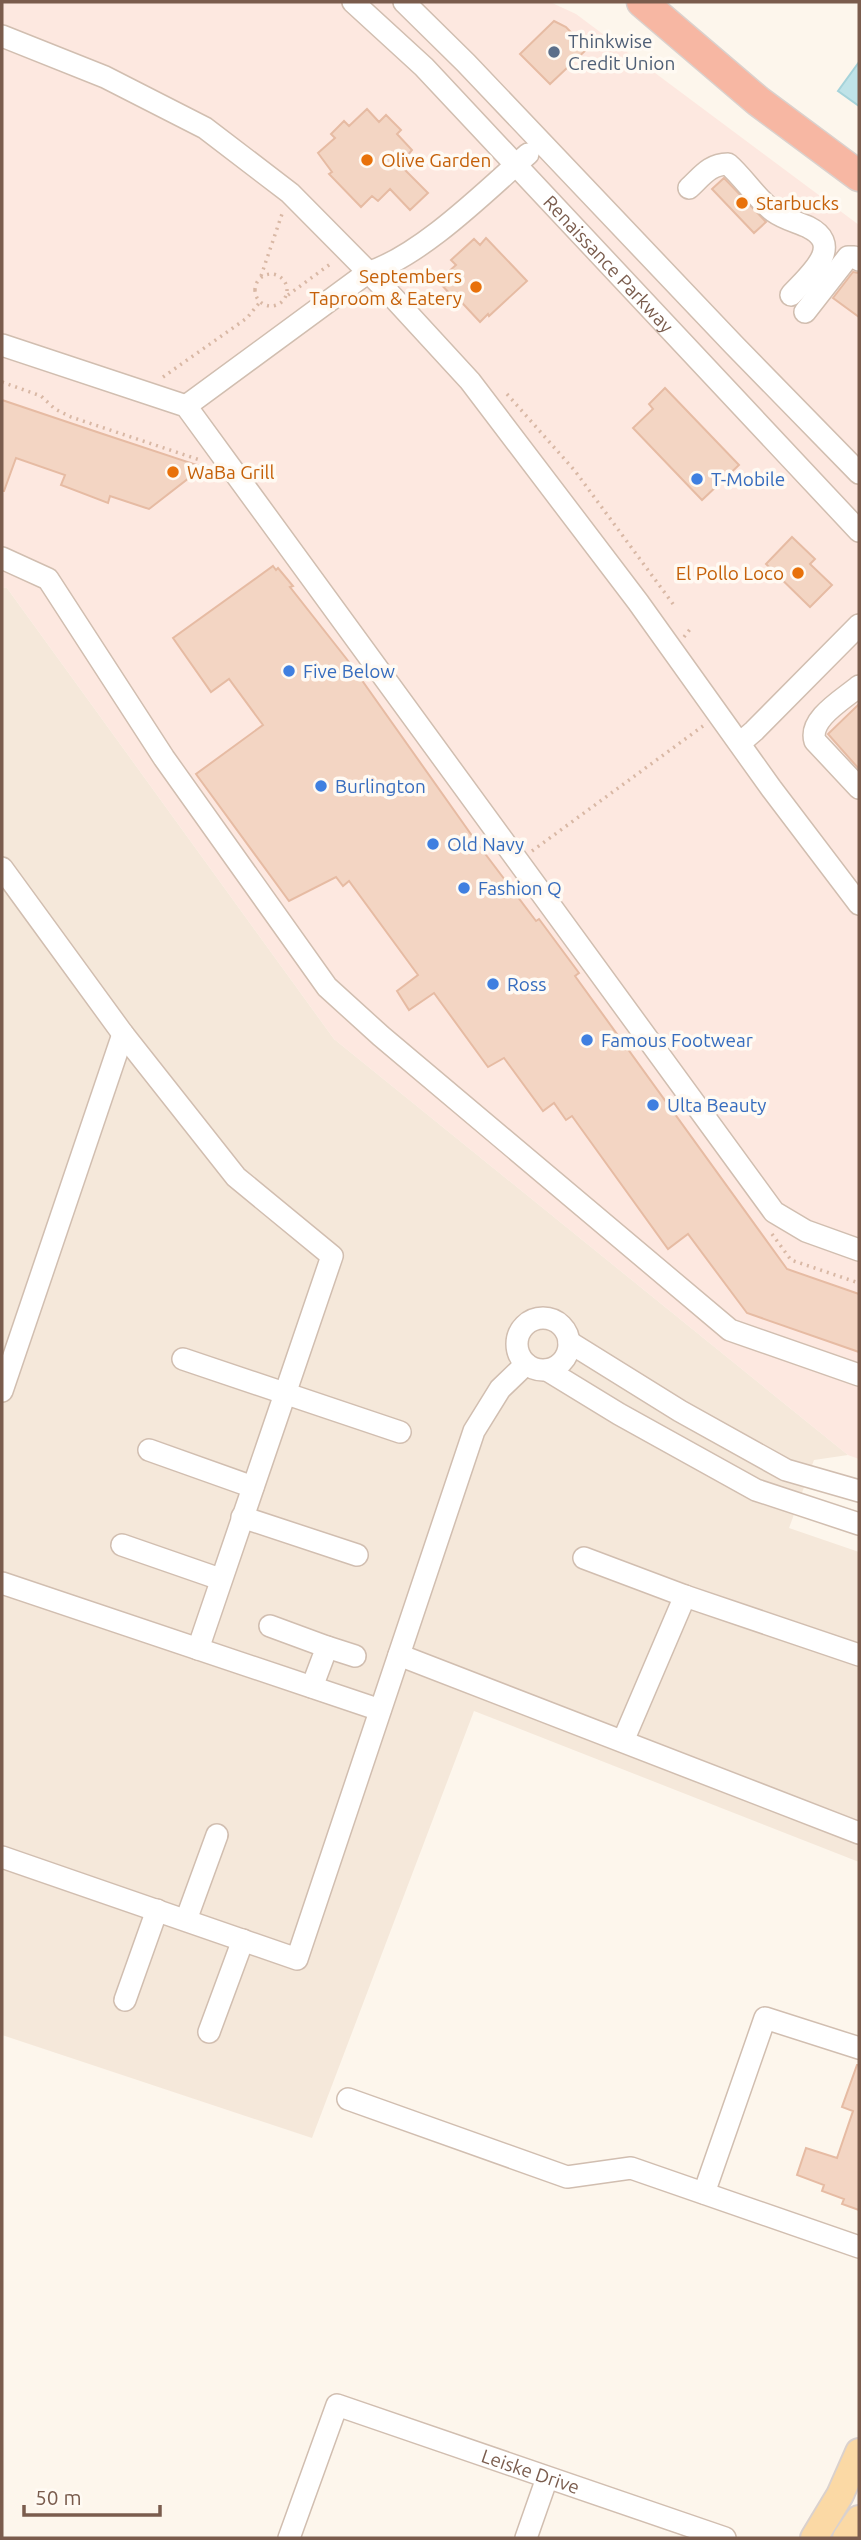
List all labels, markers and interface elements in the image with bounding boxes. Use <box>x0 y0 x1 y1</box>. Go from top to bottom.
place label: Thinkwise Credit Union <box>568 30 675 74</box>
marker: Thinkwise Credit Union <box>546 44 562 60</box>
place label: Olive Garden <box>381 149 491 171</box>
marker: Olive Garden <box>359 152 375 168</box>
street label: Renaissance Parkway <box>539 191 678 337</box>
place label: Starbucks <box>756 192 839 214</box>
marker: Starbucks <box>734 195 750 211</box>
place label: Septembers Taproom & Eatery <box>309 265 462 309</box>
marker: Septembers Taproom & Eatery <box>468 279 484 295</box>
place label: WaBa Grill <box>187 461 275 483</box>
marker: WaBa Grill <box>165 464 181 480</box>
place label: T-Mobile <box>711 468 785 490</box>
marker: T-Mobile <box>689 471 705 487</box>
place label: El Pollo Loco <box>676 562 784 584</box>
marker: El Pollo Loco <box>790 565 806 581</box>
place label: Five Below <box>303 660 395 682</box>
marker: Five Below <box>281 663 297 679</box>
place label: Burlington <box>335 775 426 797</box>
marker: Burlington <box>313 778 329 794</box>
place label: Old Navy <box>447 833 524 855</box>
marker: Old Navy <box>425 836 441 852</box>
place label: Fashion Q <box>478 877 562 899</box>
marker: Fashion Q <box>456 880 472 896</box>
place label: Ross <box>507 973 546 995</box>
marker: Ross <box>485 976 501 992</box>
place label: Famous Footwear <box>601 1029 753 1051</box>
marker: Famous Footwear <box>579 1032 595 1048</box>
place label: Ulta Beauty <box>667 1094 766 1116</box>
marker: Ulta Beauty <box>645 1097 661 1113</box>
street label: Leiske Drive <box>479 2444 582 2498</box>
scale bar <box>24 2474 161 2518</box>
text: 50 m <box>35 2485 82 2509</box>

